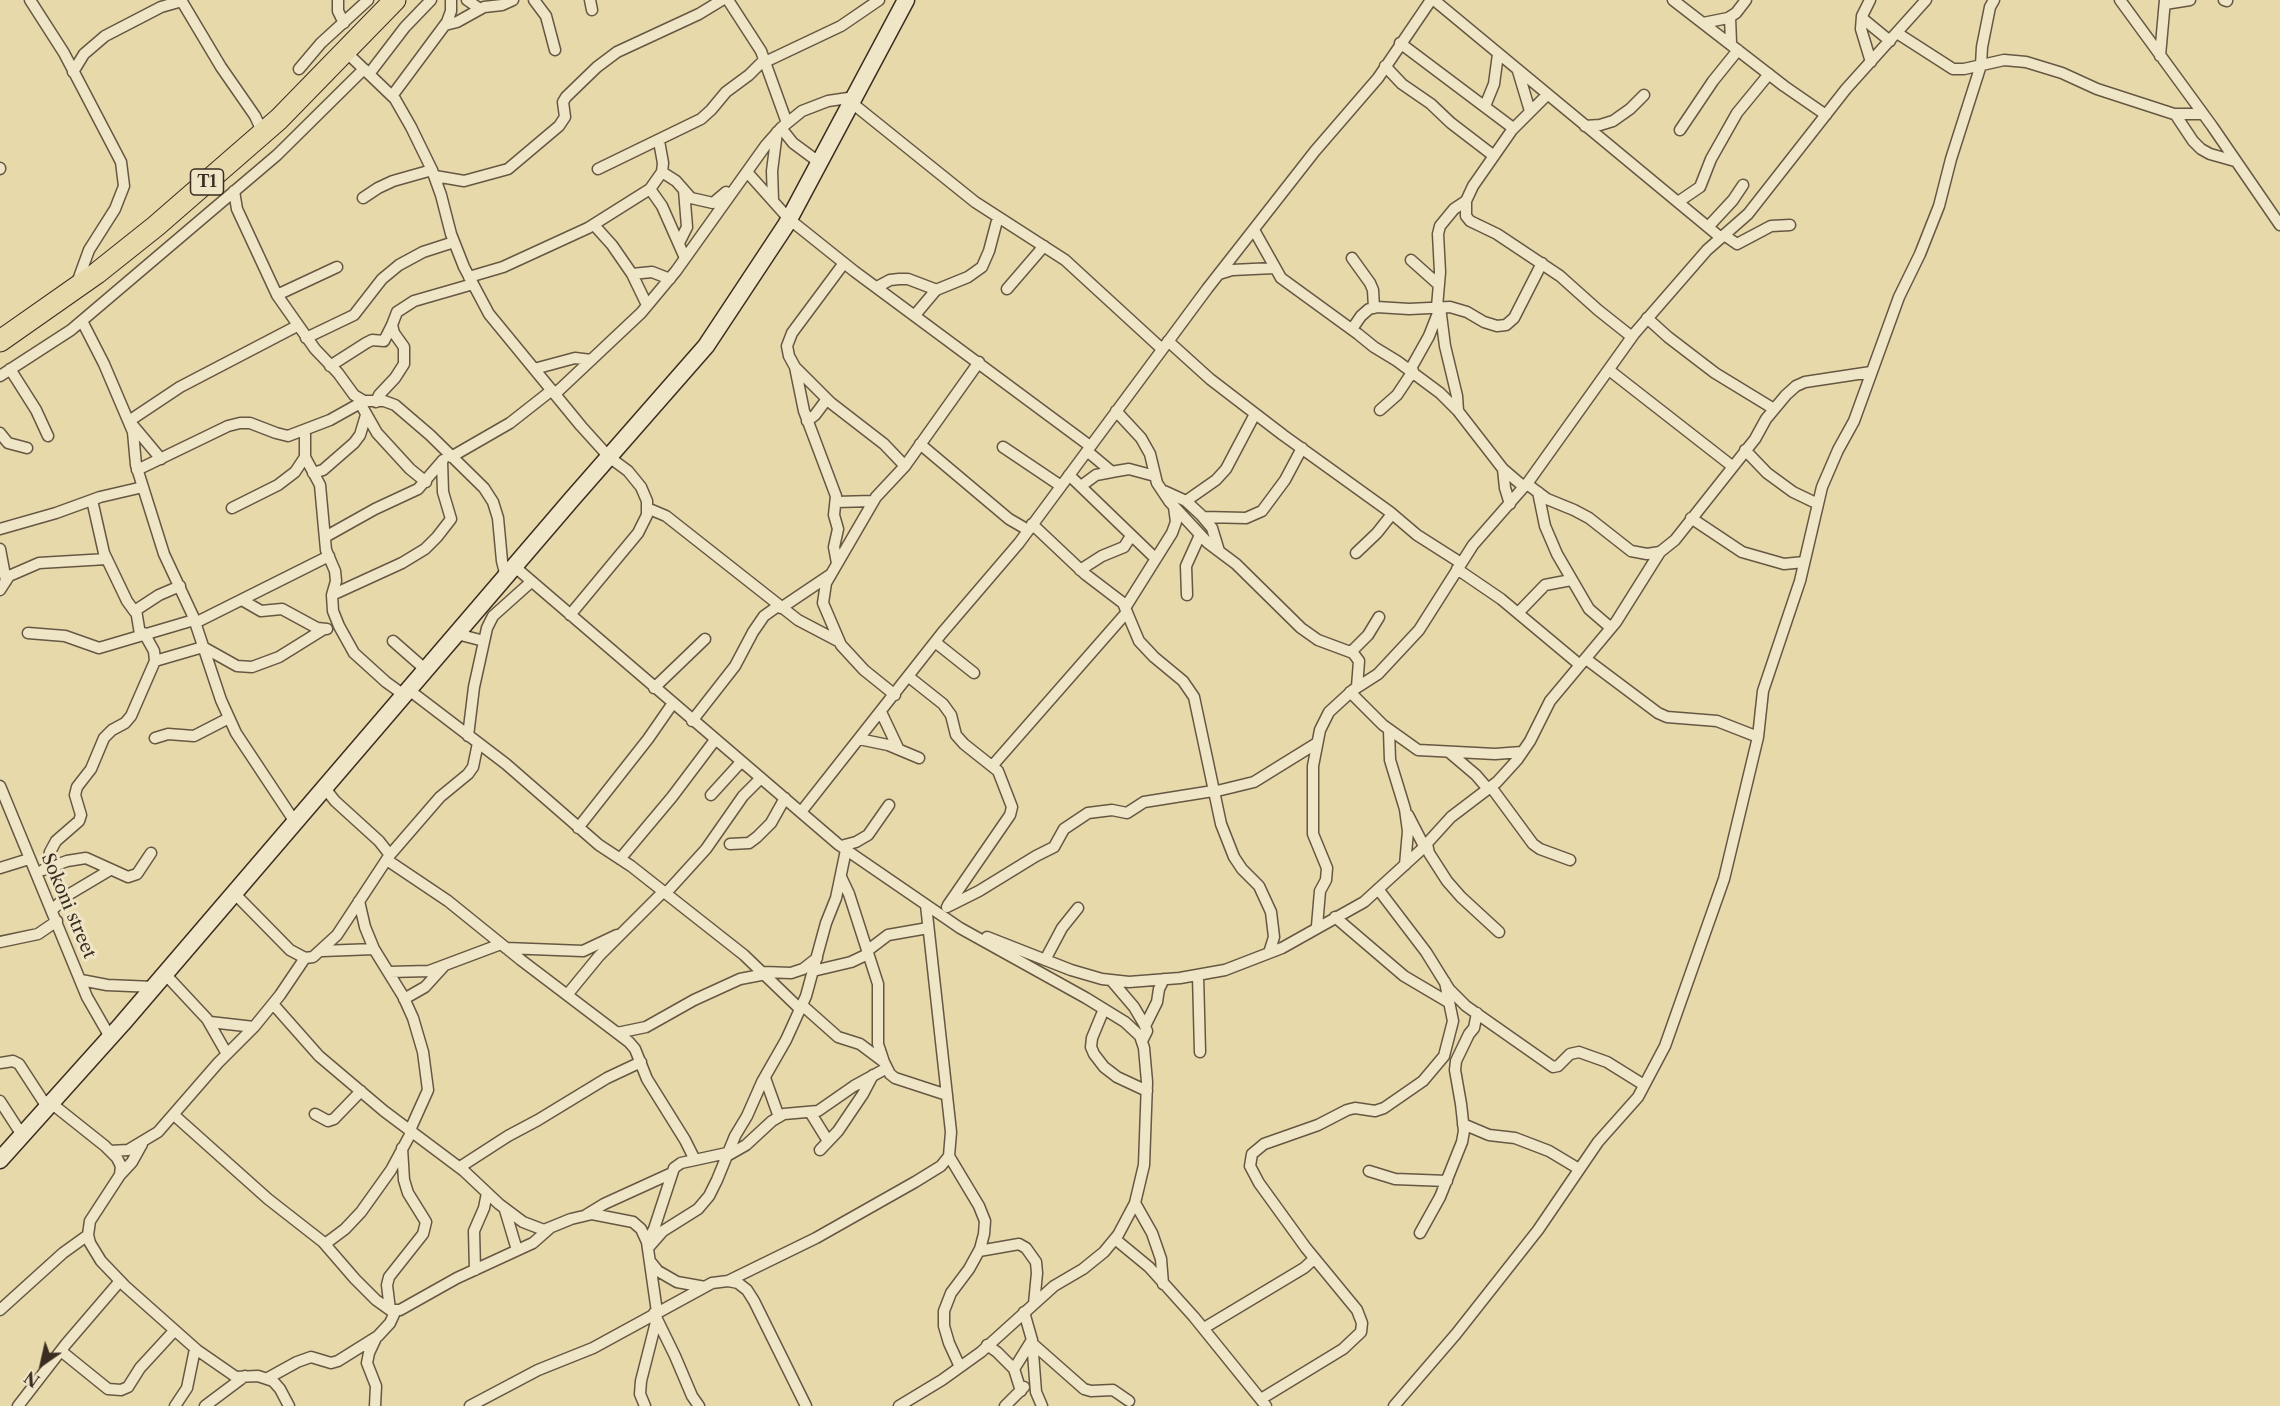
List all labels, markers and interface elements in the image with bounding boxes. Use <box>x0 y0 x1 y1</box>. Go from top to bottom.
road number: T1 <box>190 169 224 195</box>
street label: Sokoni street <box>36 850 100 962</box>
north arrow <box>12 1334 72 1394</box>
text: N <box>21 1367 43 1391</box>

